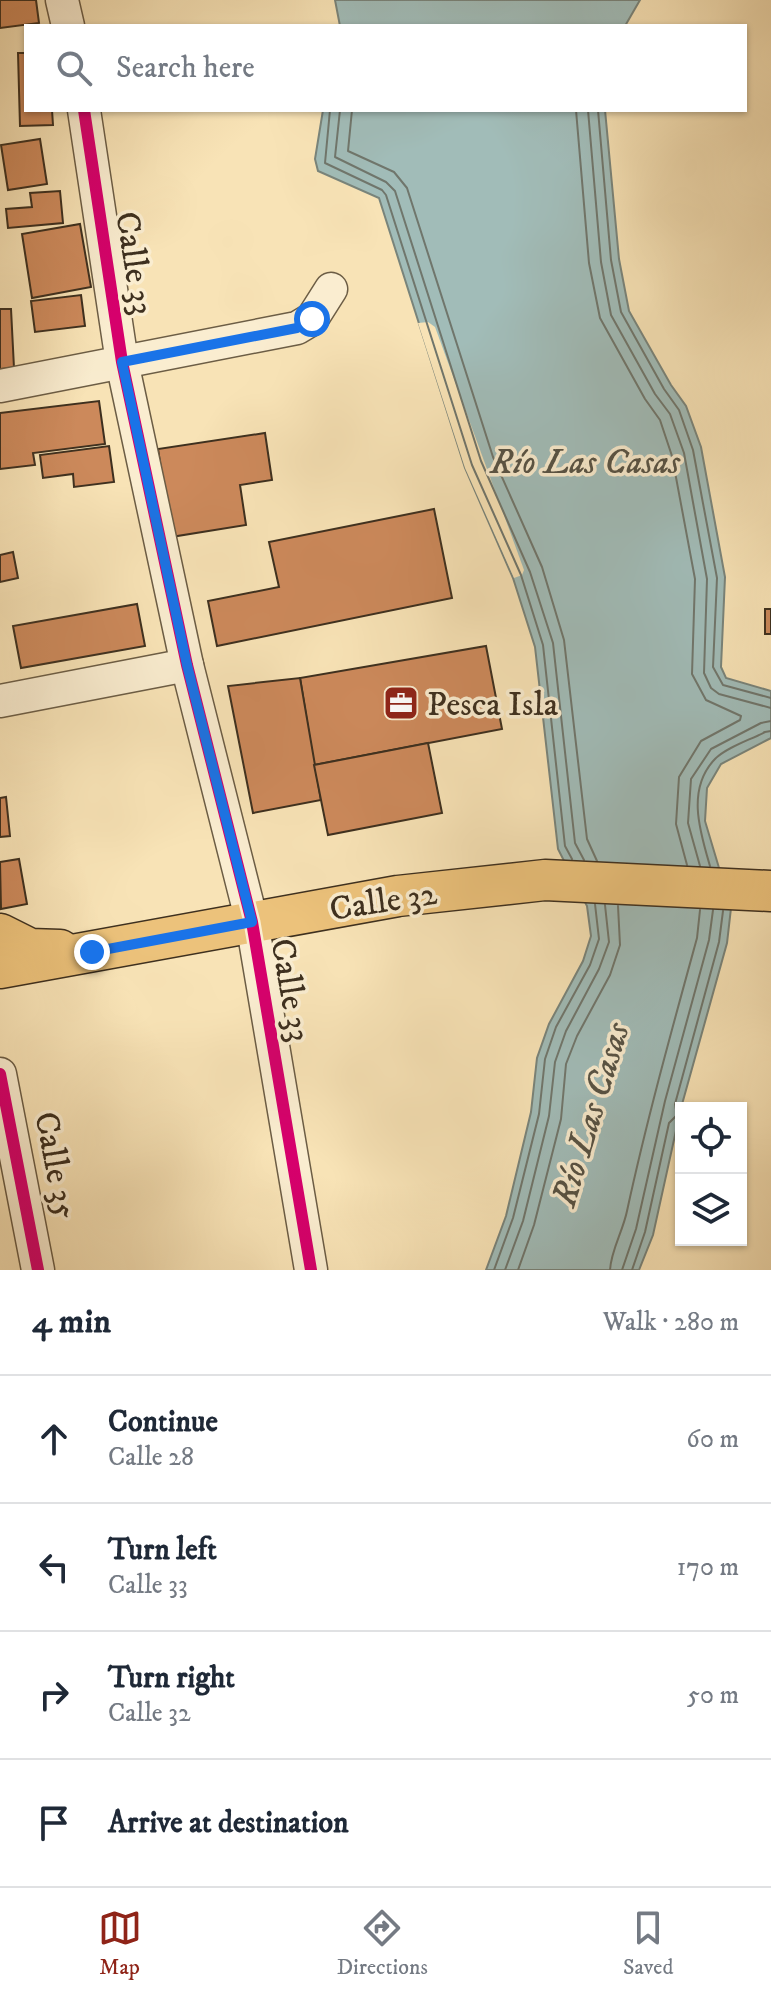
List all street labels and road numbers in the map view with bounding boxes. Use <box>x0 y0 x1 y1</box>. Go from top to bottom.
street label: Calle 33 <box>105 209 163 318</box>
street label: Calle 32 <box>327 873 440 931</box>
street label: Calle 33 <box>260 935 320 1045</box>
street label: Calle 35 <box>24 1108 86 1223</box>

